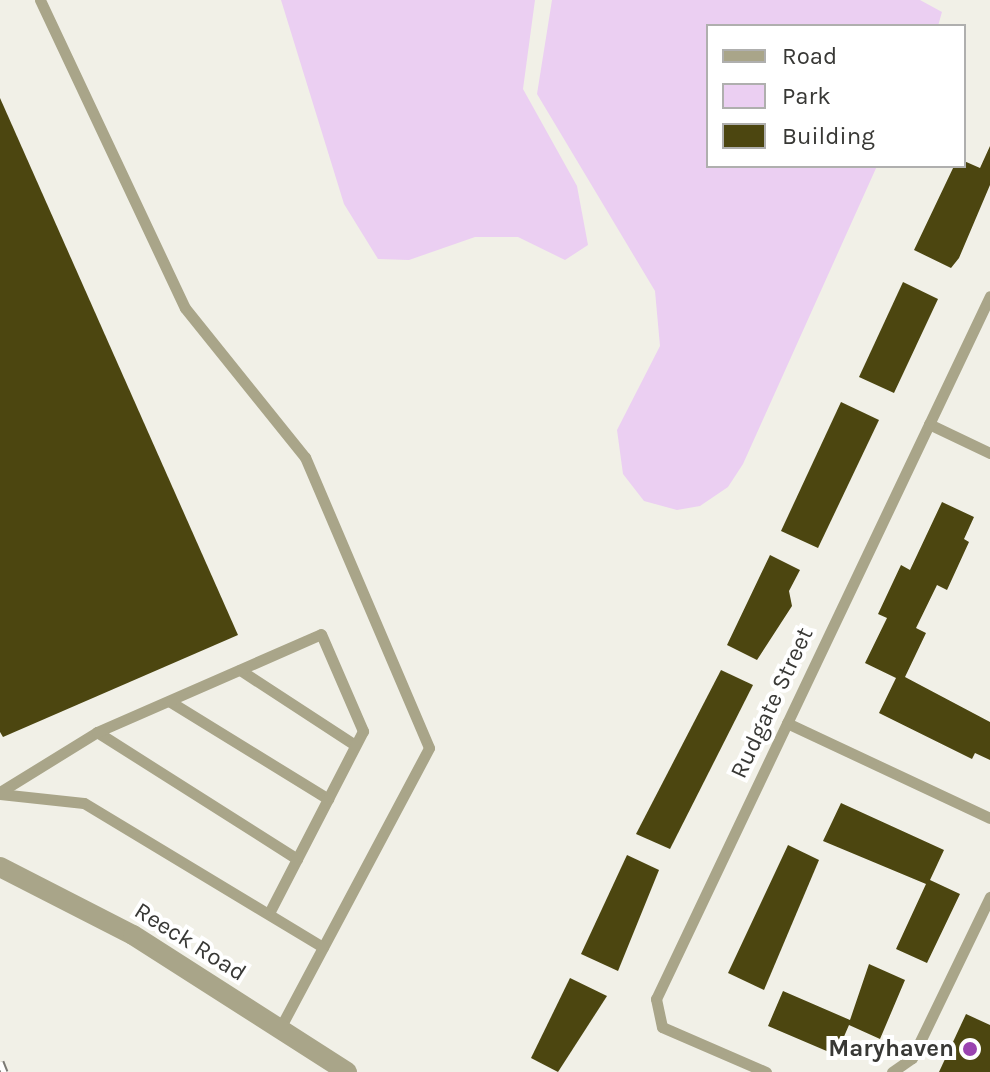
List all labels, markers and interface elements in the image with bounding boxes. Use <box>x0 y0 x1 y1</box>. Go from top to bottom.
legend <box>706 24 966 168</box>
text: Road <box>782 42 837 70</box>
text: Park <box>782 82 831 110</box>
text: Building <box>782 122 875 150</box>
street label: Rudgate Street <box>724 623 820 783</box>
street label: Reeck Road <box>129 896 251 988</box>
place label: Maryhaven <box>828 1035 954 1063</box>
marker: Maryhaven <box>961 1040 979 1058</box>

